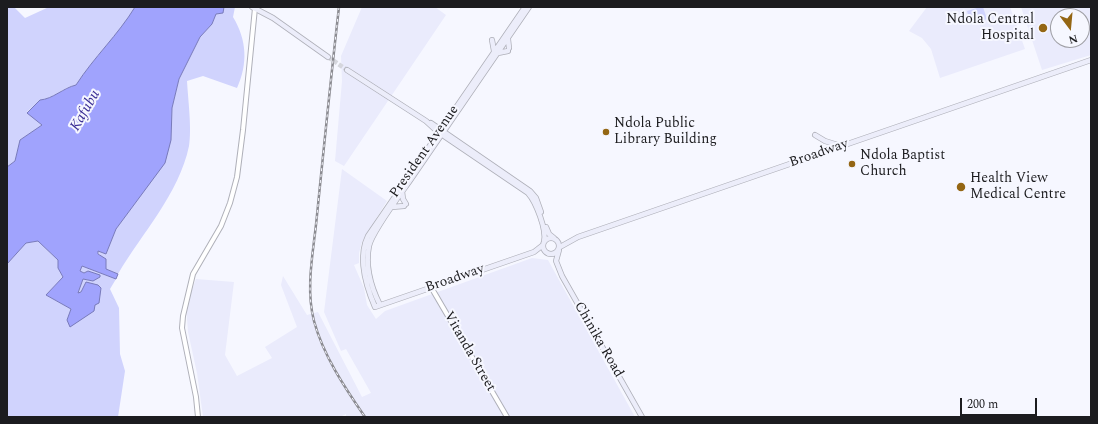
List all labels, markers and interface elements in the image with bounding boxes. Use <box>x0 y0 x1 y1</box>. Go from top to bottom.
north arrow <box>1050 8 1090 48</box>
place label: Ndola Central Hospital <box>946 12 1034 44</box>
marker: Ndola Central Hospital <box>1037 22 1049 34</box>
text: N <box>1067 30 1080 48</box>
water label: Kafubu <box>67 87 105 135</box>
street label: President Avenue <box>387 103 463 201</box>
place label: Ndola Public Library Building <box>614 116 717 148</box>
marker: Ndola Public Library Building <box>601 127 611 137</box>
street label: Broadway <box>787 136 851 172</box>
place label: Ndola Baptist Church <box>860 148 945 180</box>
marker: Ndola Baptist Church <box>847 159 857 169</box>
place label: Health View Medical Centre <box>970 171 1066 204</box>
marker: Health View Medical Centre <box>955 181 967 193</box>
street label: Broadway <box>423 261 487 297</box>
street label: Chinika Road <box>570 299 626 381</box>
street label: Vitanda Street <box>439 309 499 395</box>
scale bar <box>962 390 1039 416</box>
text: 200 m <box>967 395 998 414</box>

